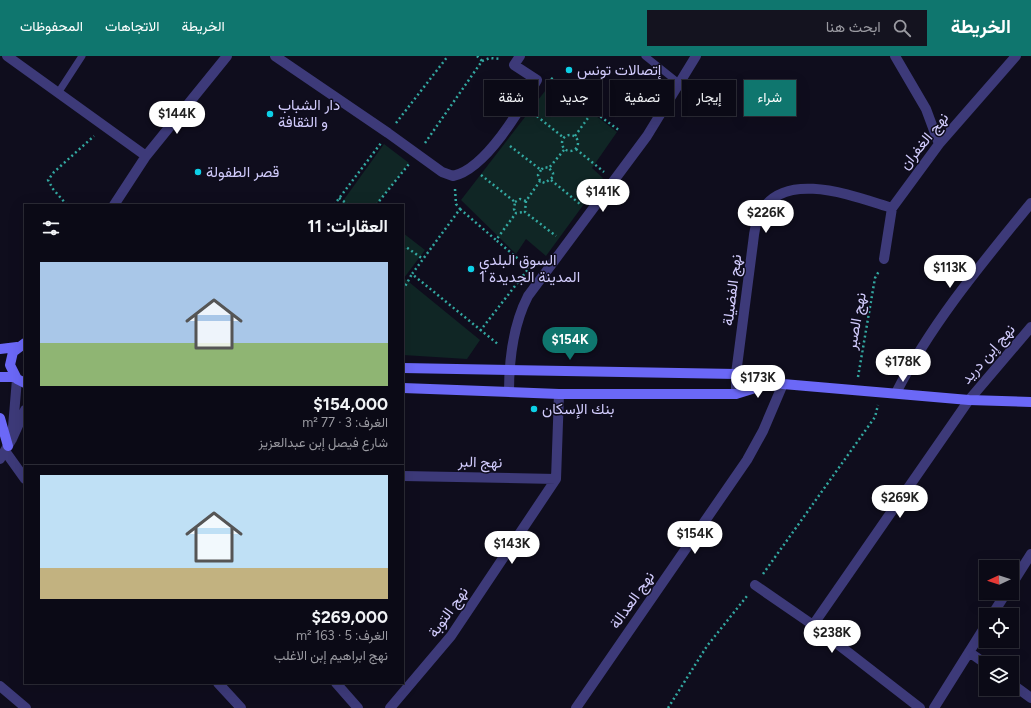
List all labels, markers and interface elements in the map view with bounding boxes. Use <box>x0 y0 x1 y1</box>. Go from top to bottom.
search box <box>647 10 927 46</box>
text: الخريطة <box>951 15 1011 38</box>
icon: search <box>891 17 913 39</box>
text: المحفوظات <box>20 18 83 35</box>
text: الاتجاهات <box>105 18 159 35</box>
text: الخريطة <box>181 18 225 35</box>
text: ابحث هنا <box>826 18 881 36</box>
place label: إتصالات تونس <box>577 61 662 80</box>
marker: إتصالات تونس <box>564 65 574 75</box>
chip: شقة <box>484 80 538 116</box>
chip: جديد <box>546 80 602 116</box>
chip: تصفية <box>610 80 674 116</box>
chip: إيجار <box>682 80 736 116</box>
chip: شراء <box>744 80 796 116</box>
place label: دار الشباب و الثقافة <box>278 96 340 131</box>
pin: $144K <box>149 101 205 135</box>
text: $144K <box>158 106 196 121</box>
marker: دار الشباب و الثقافة <box>265 109 275 119</box>
street label: نهج الغفران <box>896 109 954 174</box>
place label: قصر الطفولة <box>206 163 280 181</box>
marker: قصر الطفولة <box>193 167 203 177</box>
pin: $141K <box>575 179 631 213</box>
text: $141K <box>585 184 621 199</box>
pin: $226K <box>738 200 794 234</box>
text: $226K <box>747 205 785 220</box>
text: العقارات: 11 <box>307 216 388 236</box>
icon: filters <box>40 217 62 239</box>
place label: السوق البلدي المدينة الجديدة 1 <box>479 251 580 286</box>
street label: نهج الفضيلة <box>719 253 747 327</box>
pin: $113K <box>922 255 978 289</box>
text: $113K <box>933 260 967 275</box>
marker: السوق البلدي المدينة الجديدة 1 <box>466 264 476 274</box>
icon: home <box>178 288 250 360</box>
street label: نهج الصبر <box>842 291 872 352</box>
street label: نهج إبن دريد <box>957 320 1020 389</box>
pin: $154K <box>542 327 598 361</box>
text: $154K <box>551 332 589 347</box>
pin: $178K <box>875 349 931 383</box>
text: $178K <box>885 354 921 369</box>
pin: $173K <box>730 365 786 399</box>
text: $173K <box>740 370 776 385</box>
text: $154,000 <box>313 394 388 414</box>
place label: بنك الإسكان <box>542 400 614 419</box>
marker: بنك الإسكان <box>529 404 539 414</box>
text: الغرف: 3 · 77 m² <box>302 415 388 430</box>
text: شارع فيصل إبن عبدالعزيز <box>259 435 388 450</box>
street label: نهج البر <box>457 453 502 473</box>
pin: $269K <box>872 485 928 519</box>
text: $269K <box>881 490 919 505</box>
icon: home <box>178 501 250 573</box>
pin: $154K <box>667 521 723 555</box>
text: $154K <box>676 526 714 541</box>
pin: $143K <box>484 531 540 565</box>
text: $143K <box>494 536 530 551</box>
north arrow <box>979 560 1019 600</box>
map controls <box>979 560 1019 696</box>
street label: نهج العدالة <box>606 568 660 633</box>
street label: نهج التوبة <box>424 583 474 642</box>
text: $269,000 <box>312 607 388 627</box>
button: locate <box>979 608 1019 648</box>
pin: $238K <box>804 620 860 654</box>
text: $238K <box>813 625 851 640</box>
text: الغرف: 5 · 163 m² <box>296 628 388 643</box>
text: نهج ابراهيم إبن الاغلب <box>274 648 388 663</box>
button: layers <box>979 656 1019 696</box>

